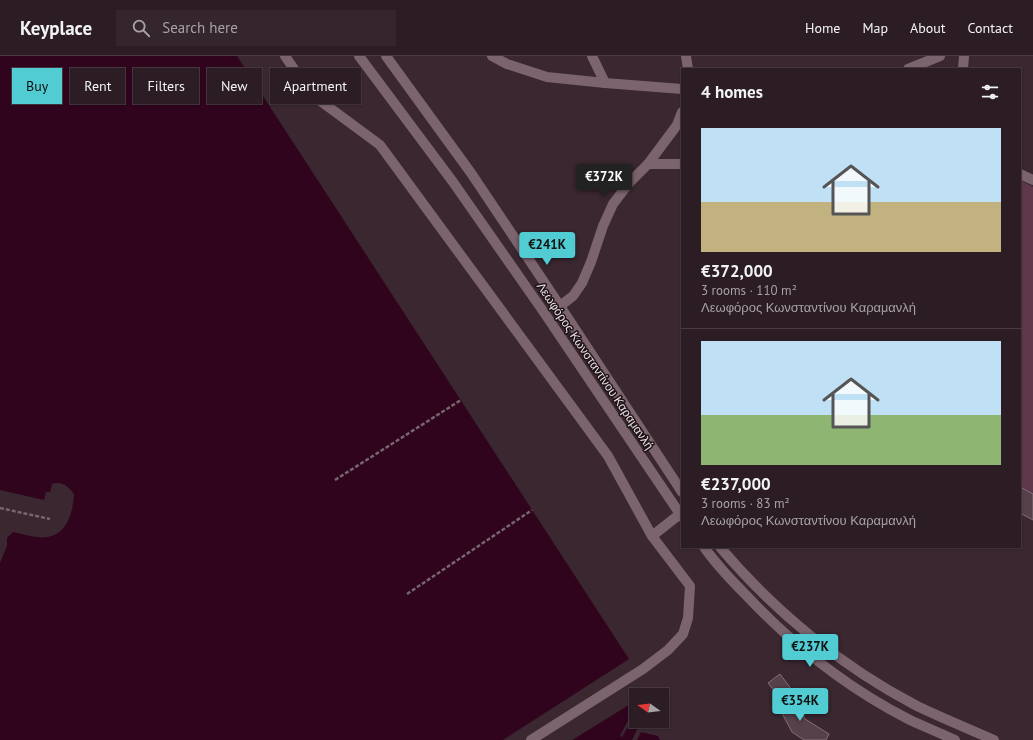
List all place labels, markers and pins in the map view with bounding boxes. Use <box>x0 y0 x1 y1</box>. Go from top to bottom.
pin: €372K <box>576 164 632 198</box>
pin: €241K <box>519 232 575 266</box>
pin: €237K <box>782 634 838 668</box>
pin: €354K <box>772 688 828 722</box>

